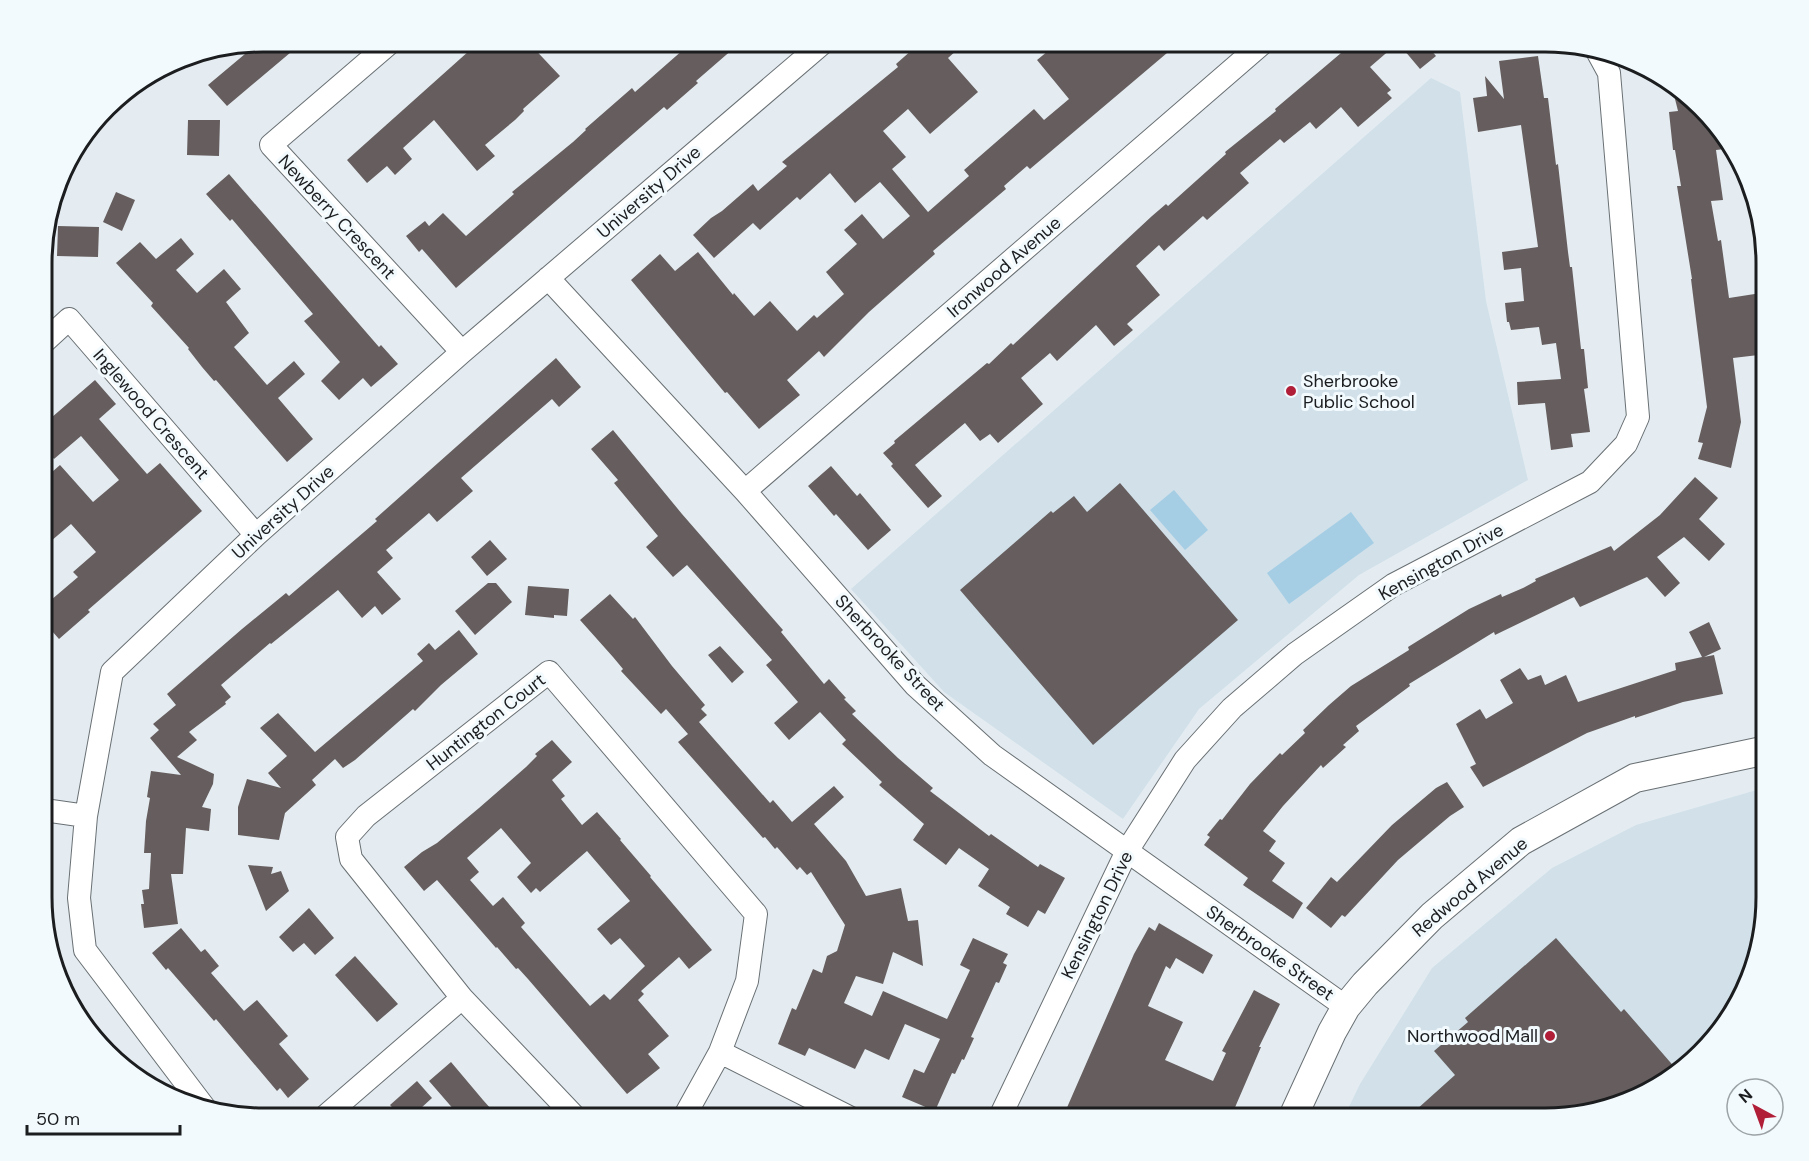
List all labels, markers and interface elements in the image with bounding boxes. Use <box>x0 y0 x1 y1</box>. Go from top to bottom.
street label: University Drive <box>592 140 706 244</box>
street label: Newberry Crescent <box>273 150 401 284</box>
street label: Ironwood Avenue <box>942 211 1066 323</box>
street label: Inglewood Crescent <box>88 344 214 484</box>
place label: Sherbrooke Public School <box>1303 369 1415 414</box>
marker: Sherbrooke Public School <box>1284 384 1298 398</box>
street label: University Drive <box>227 460 339 564</box>
street label: Kensington Drive <box>1374 518 1508 606</box>
street label: Sherbrooke Street <box>830 590 950 716</box>
street label: Huntington Court <box>422 668 550 776</box>
street label: Redwood Avenue <box>1407 832 1533 942</box>
street label: Kensington Drive <box>1056 847 1138 983</box>
street label: Sherbrooke Street <box>1201 900 1339 1006</box>
place label: Northwood Mall <box>1407 1024 1538 1048</box>
marker: Northwood Mall <box>1543 1029 1557 1043</box>
north arrow <box>1725 1077 1785 1137</box>
text: N <box>1734 1084 1757 1108</box>
scale bar <box>27 1098 180 1136</box>
text: 50 m <box>36 1107 80 1131</box>

